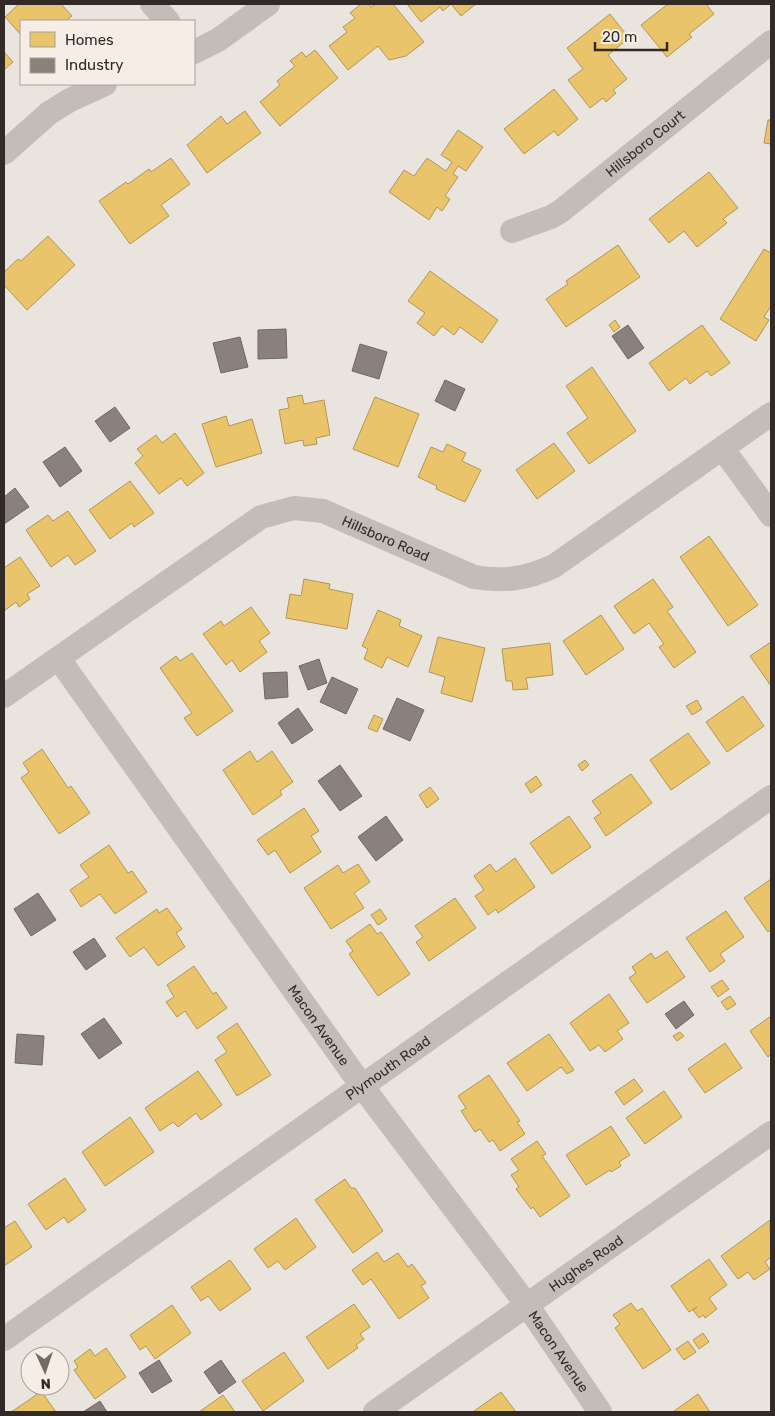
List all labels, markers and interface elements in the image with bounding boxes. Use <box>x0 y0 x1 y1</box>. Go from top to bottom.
legend <box>20 20 195 85</box>
scale bar <box>595 20 668 52</box>
text: 20 m <box>602 28 637 46</box>
text: Homes <box>65 31 114 49</box>
text: Industry <box>65 56 124 74</box>
street label: Hillsboro Court <box>602 106 689 181</box>
street label: Hillsboro Road <box>339 512 432 565</box>
street label: Macon Avenue <box>284 982 353 1069</box>
street label: Plymouth Road <box>342 1032 434 1104</box>
street label: Hughes Road <box>546 1232 627 1296</box>
street label: Macon Avenue <box>524 1308 592 1396</box>
north arrow <box>20 1346 70 1396</box>
text: N <box>40 1375 51 1392</box>

